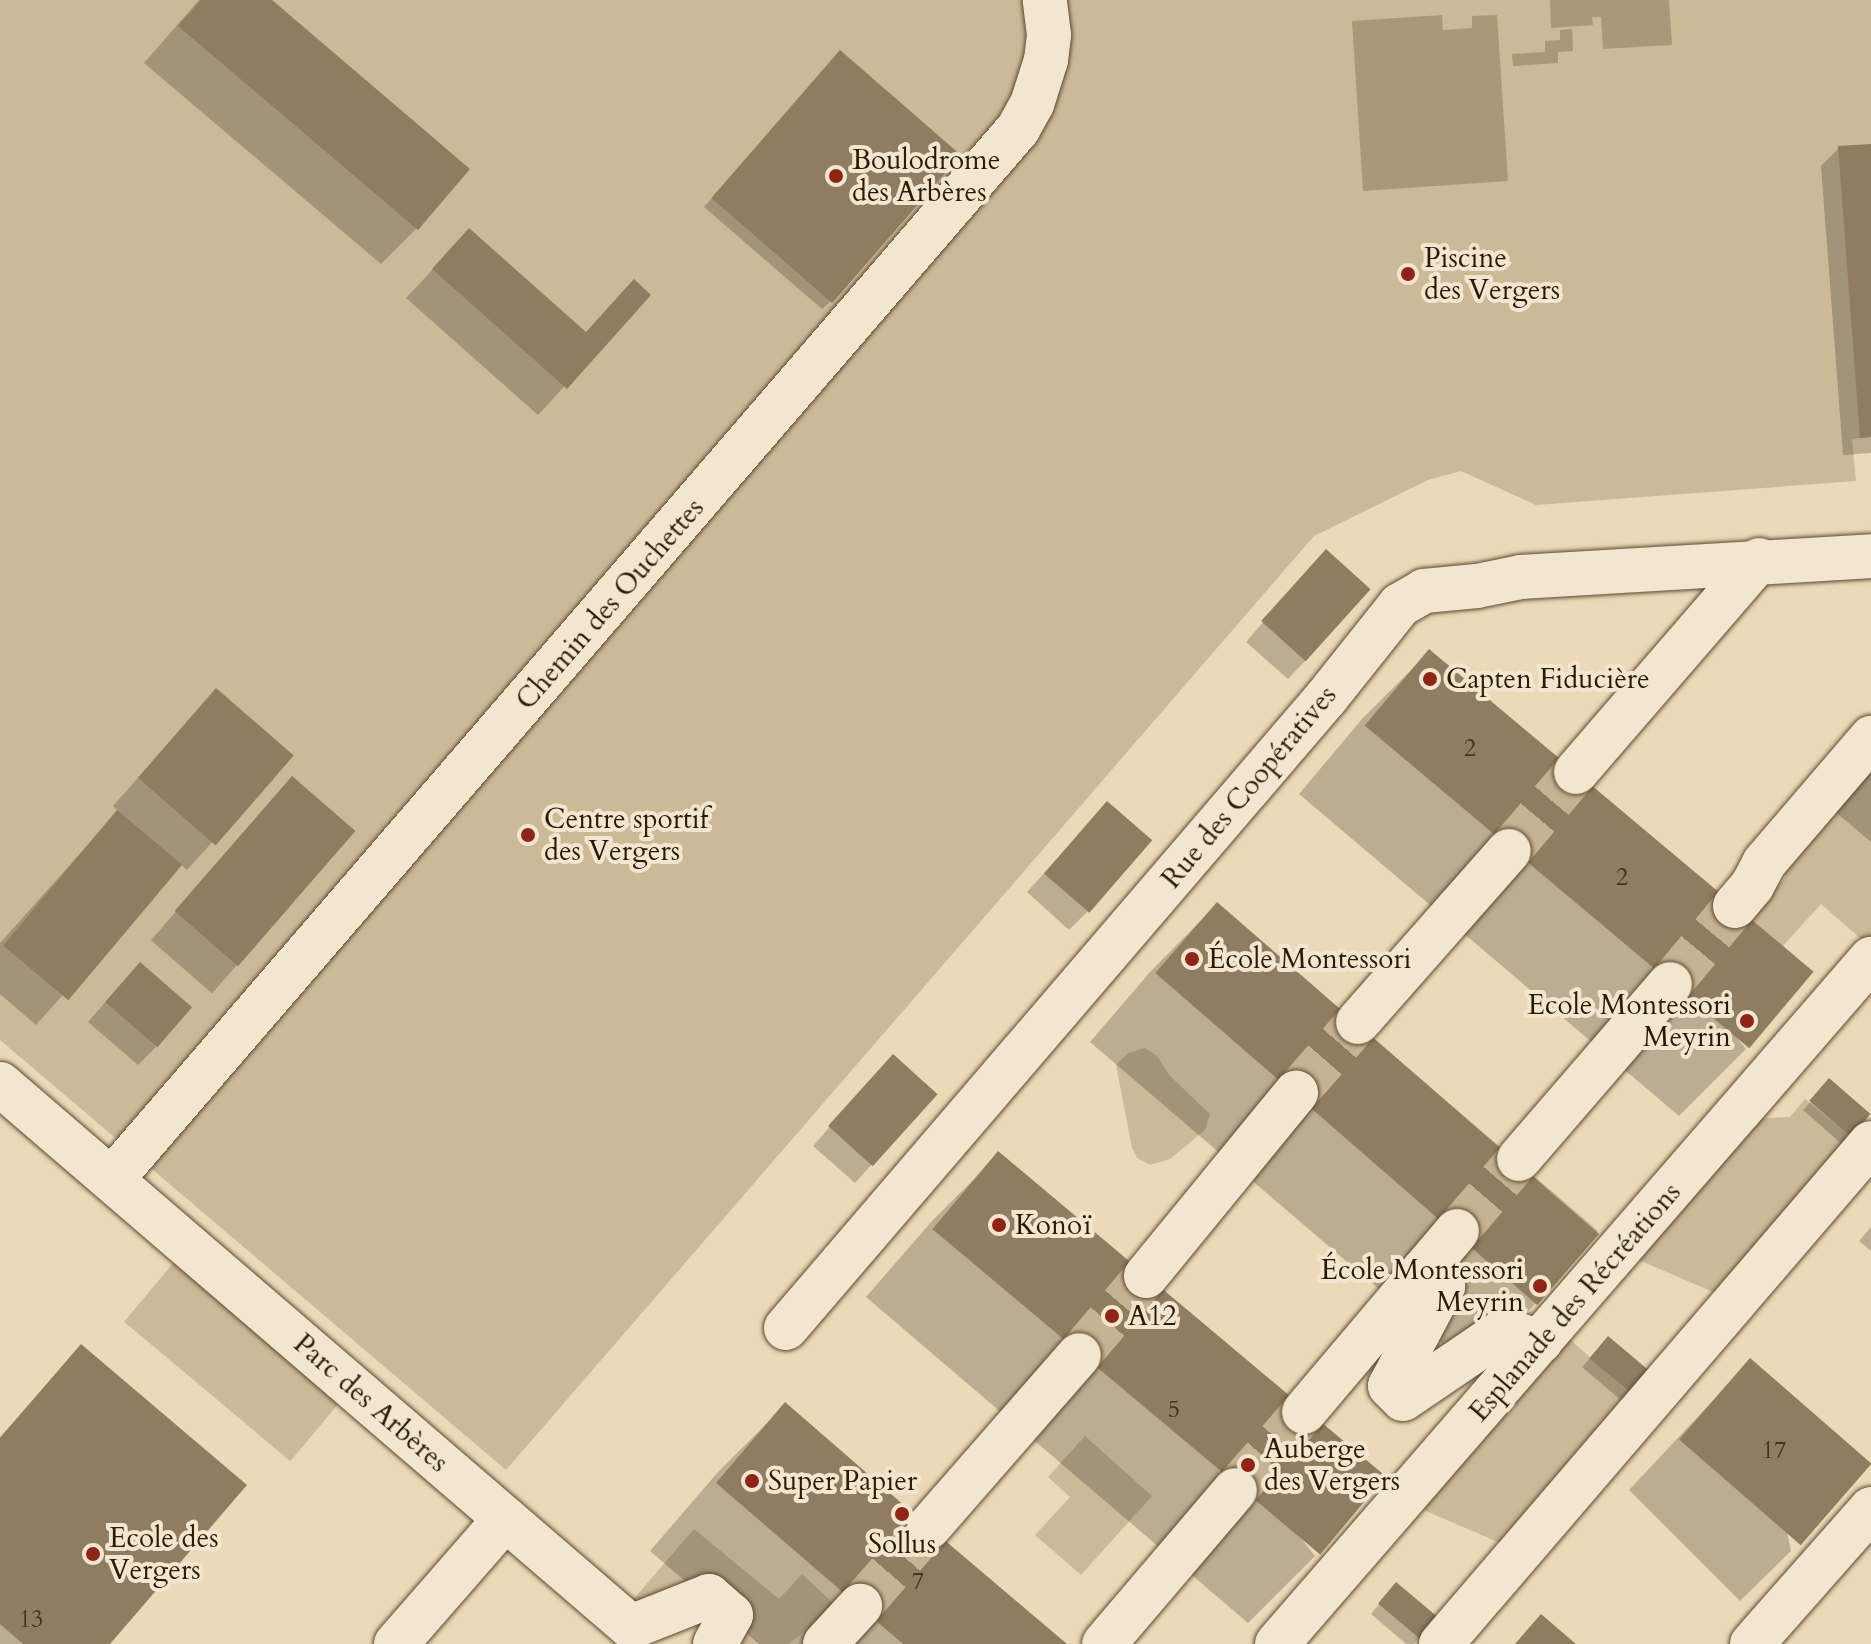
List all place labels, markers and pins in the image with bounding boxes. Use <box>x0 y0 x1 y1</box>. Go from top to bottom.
place label: Boulodrome des Arbères <box>852 143 1000 209</box>
marker: Boulodrome des Arbères <box>827 167 845 185</box>
place label: Piscine des Vergers <box>1424 241 1560 307</box>
marker: Piscine des Vergers <box>1399 265 1417 283</box>
place label: Capten Fiducière <box>1446 662 1650 696</box>
marker: Capten Fiducière <box>1421 670 1439 688</box>
place label: Centre sportif des Vergers <box>544 802 708 868</box>
marker: Centre sportif des Vergers <box>519 826 537 844</box>
place label: École Montessori <box>1208 942 1411 976</box>
marker: École Montessori <box>1183 950 1201 968</box>
place label: Ecole Montessori Meyrin <box>1528 988 1731 1054</box>
marker: Ecole Montessori Meyrin <box>1738 1012 1756 1030</box>
place label: Konoï <box>1015 1208 1091 1242</box>
marker: Konoï <box>990 1216 1008 1234</box>
place label: École Montessori Meyrin <box>1321 1253 1524 1319</box>
marker: École Montessori Meyrin <box>1531 1277 1549 1295</box>
place label: A12 <box>1128 1299 1177 1333</box>
marker: A12 <box>1103 1307 1121 1325</box>
place label: Auberge des Vergers <box>1264 1432 1400 1498</box>
marker: Auberge des Vergers <box>1239 1456 1257 1474</box>
place label: Super Papier <box>768 1464 917 1498</box>
marker: Super Papier <box>743 1472 761 1490</box>
marker: Sollus <box>893 1505 911 1523</box>
place label: Ecole des Vergers <box>109 1521 219 1587</box>
place label: Sollus <box>868 1527 936 1561</box>
marker: Ecole des Vergers <box>84 1545 102 1563</box>

